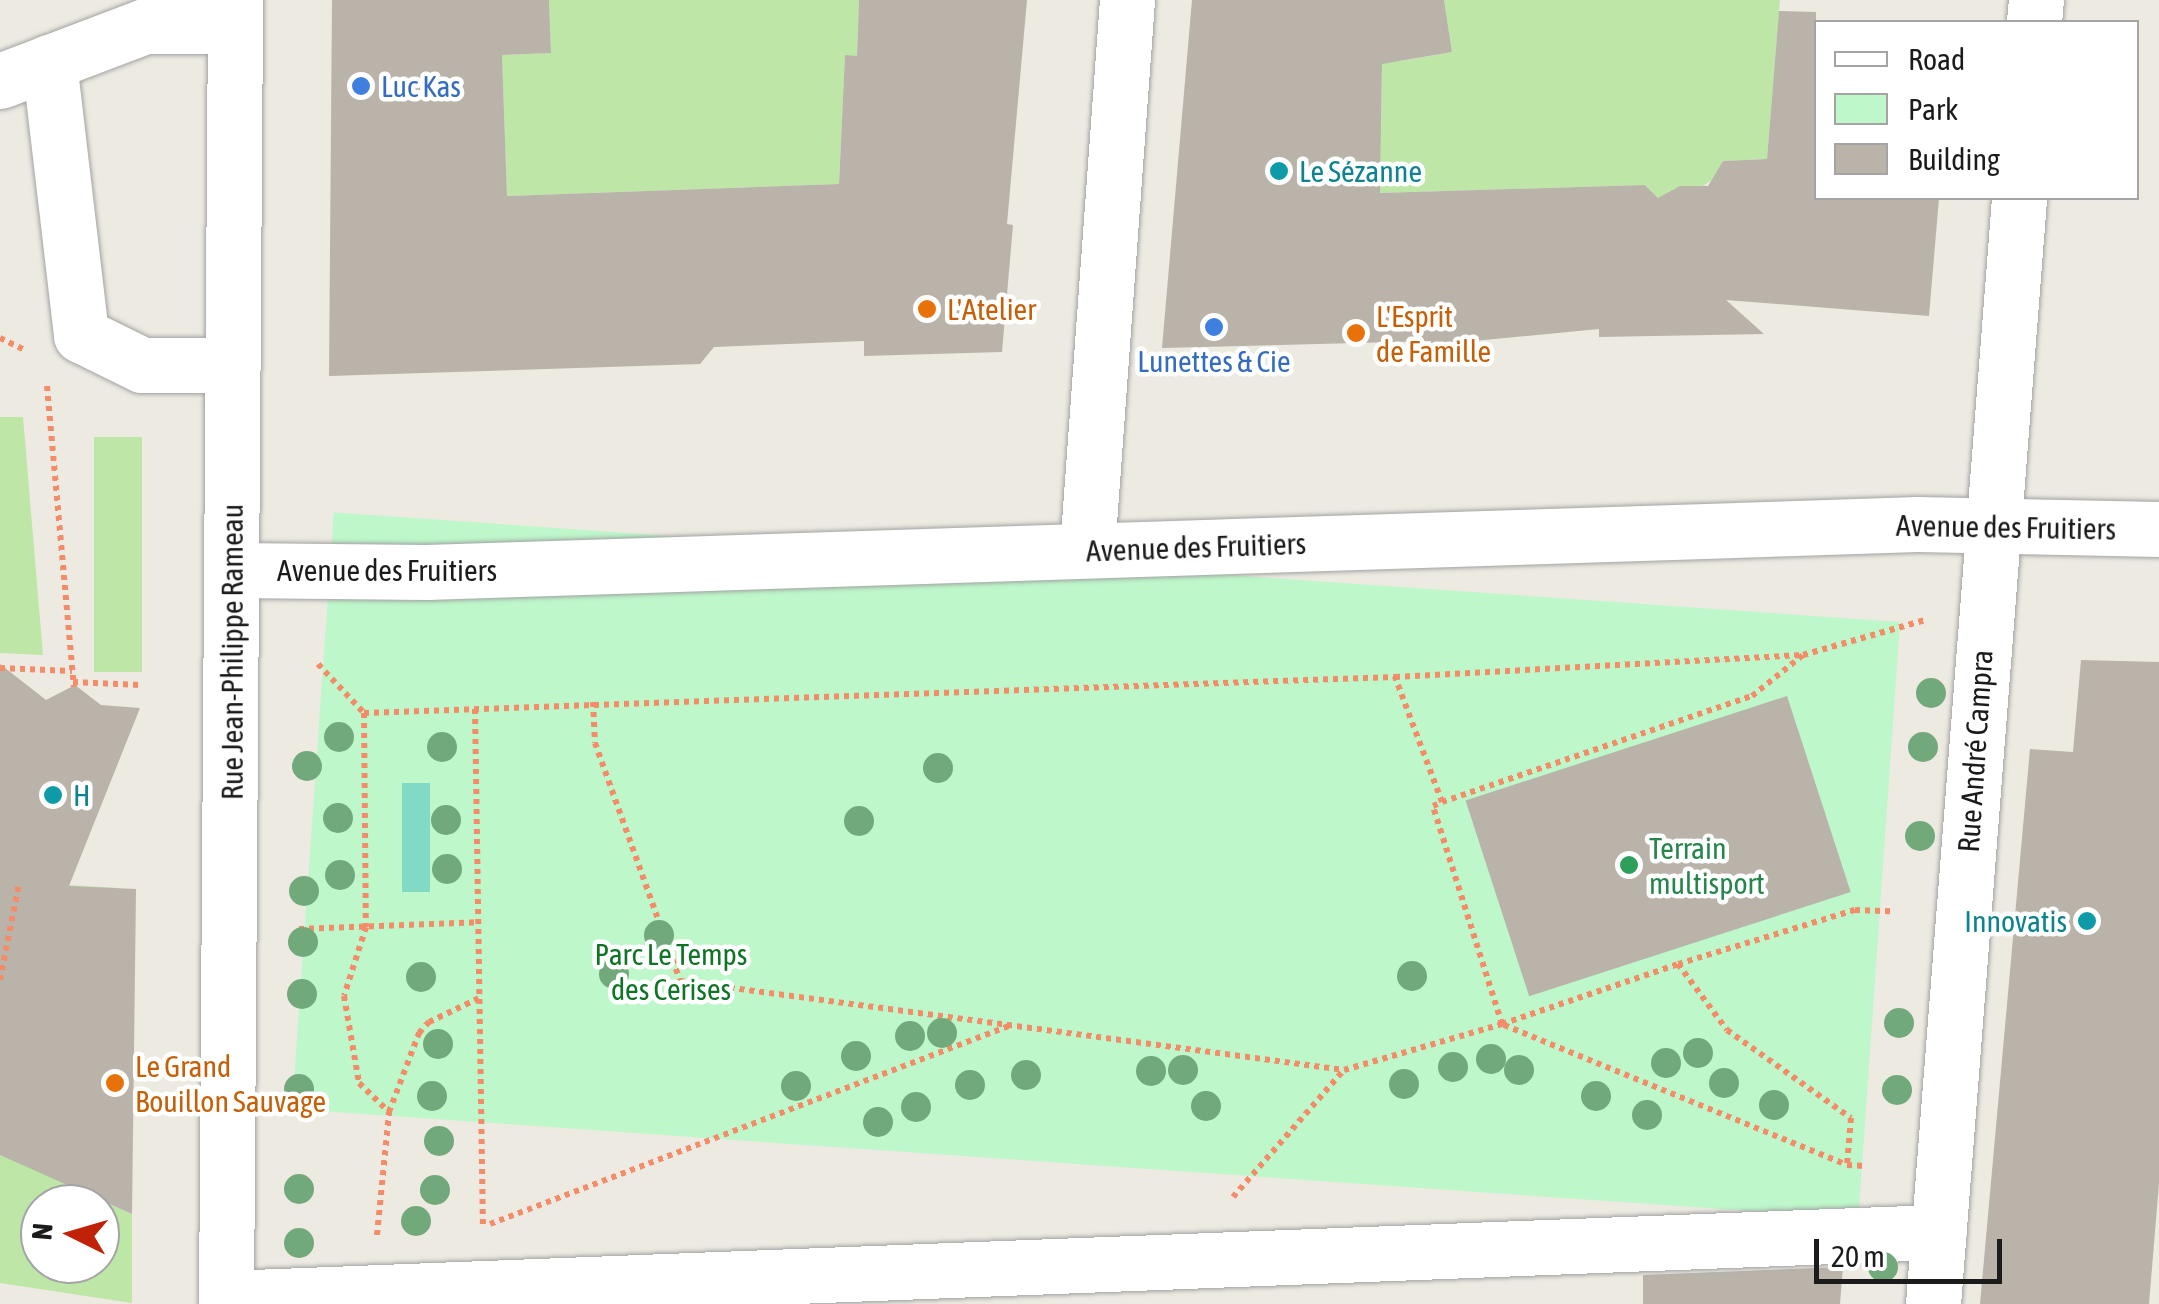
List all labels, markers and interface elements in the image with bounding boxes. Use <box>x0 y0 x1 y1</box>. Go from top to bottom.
legend <box>1814 20 2139 200</box>
text: Road <box>1908 42 1965 76</box>
place label: Luc Kas <box>381 68 461 104</box>
marker: Luc Kas <box>350 75 372 97</box>
text: Park <box>1908 92 1958 126</box>
text: Building <box>1908 142 2000 176</box>
place label: Le Sézanne <box>1299 153 1422 189</box>
marker: Le Sézanne <box>1268 160 1290 182</box>
place label: L'Atelier <box>947 291 1036 327</box>
marker: L'Atelier <box>916 298 938 320</box>
place label: L'Esprit de Famille <box>1376 298 1491 368</box>
marker: Lunettes & Cie <box>1203 316 1225 338</box>
marker: L'Esprit de Famille <box>1345 322 1367 344</box>
place label: Lunettes & Cie <box>1137 343 1291 379</box>
street label: Rue Jean-Philippe Rameau <box>214 504 250 800</box>
street label: Avenue des Fruitiers <box>1896 507 2116 547</box>
street label: Avenue des Fruitiers <box>1085 525 1307 569</box>
street label: Avenue des Fruitiers <box>277 552 497 588</box>
street label: Rue André Campra <box>1950 649 2000 853</box>
place label: H <box>73 777 90 813</box>
marker: H <box>42 784 64 806</box>
place label: Terrain multisport <box>1649 830 1765 900</box>
marker: Terrain multisport <box>1618 854 1640 876</box>
place label: Innovatis <box>1964 903 2067 939</box>
marker: Innovatis <box>2076 910 2098 932</box>
park label: Parc Le Temps des Cerises <box>595 936 747 1006</box>
place label: Le Grand Bouillon Sauvage <box>135 1048 326 1118</box>
marker: Le Grand Bouillon Sauvage <box>104 1072 126 1094</box>
north arrow <box>20 1184 120 1284</box>
scale bar <box>1819 1219 2006 1281</box>
text: N <box>25 1222 59 1241</box>
text: 20 m <box>1831 1239 1885 1273</box>

